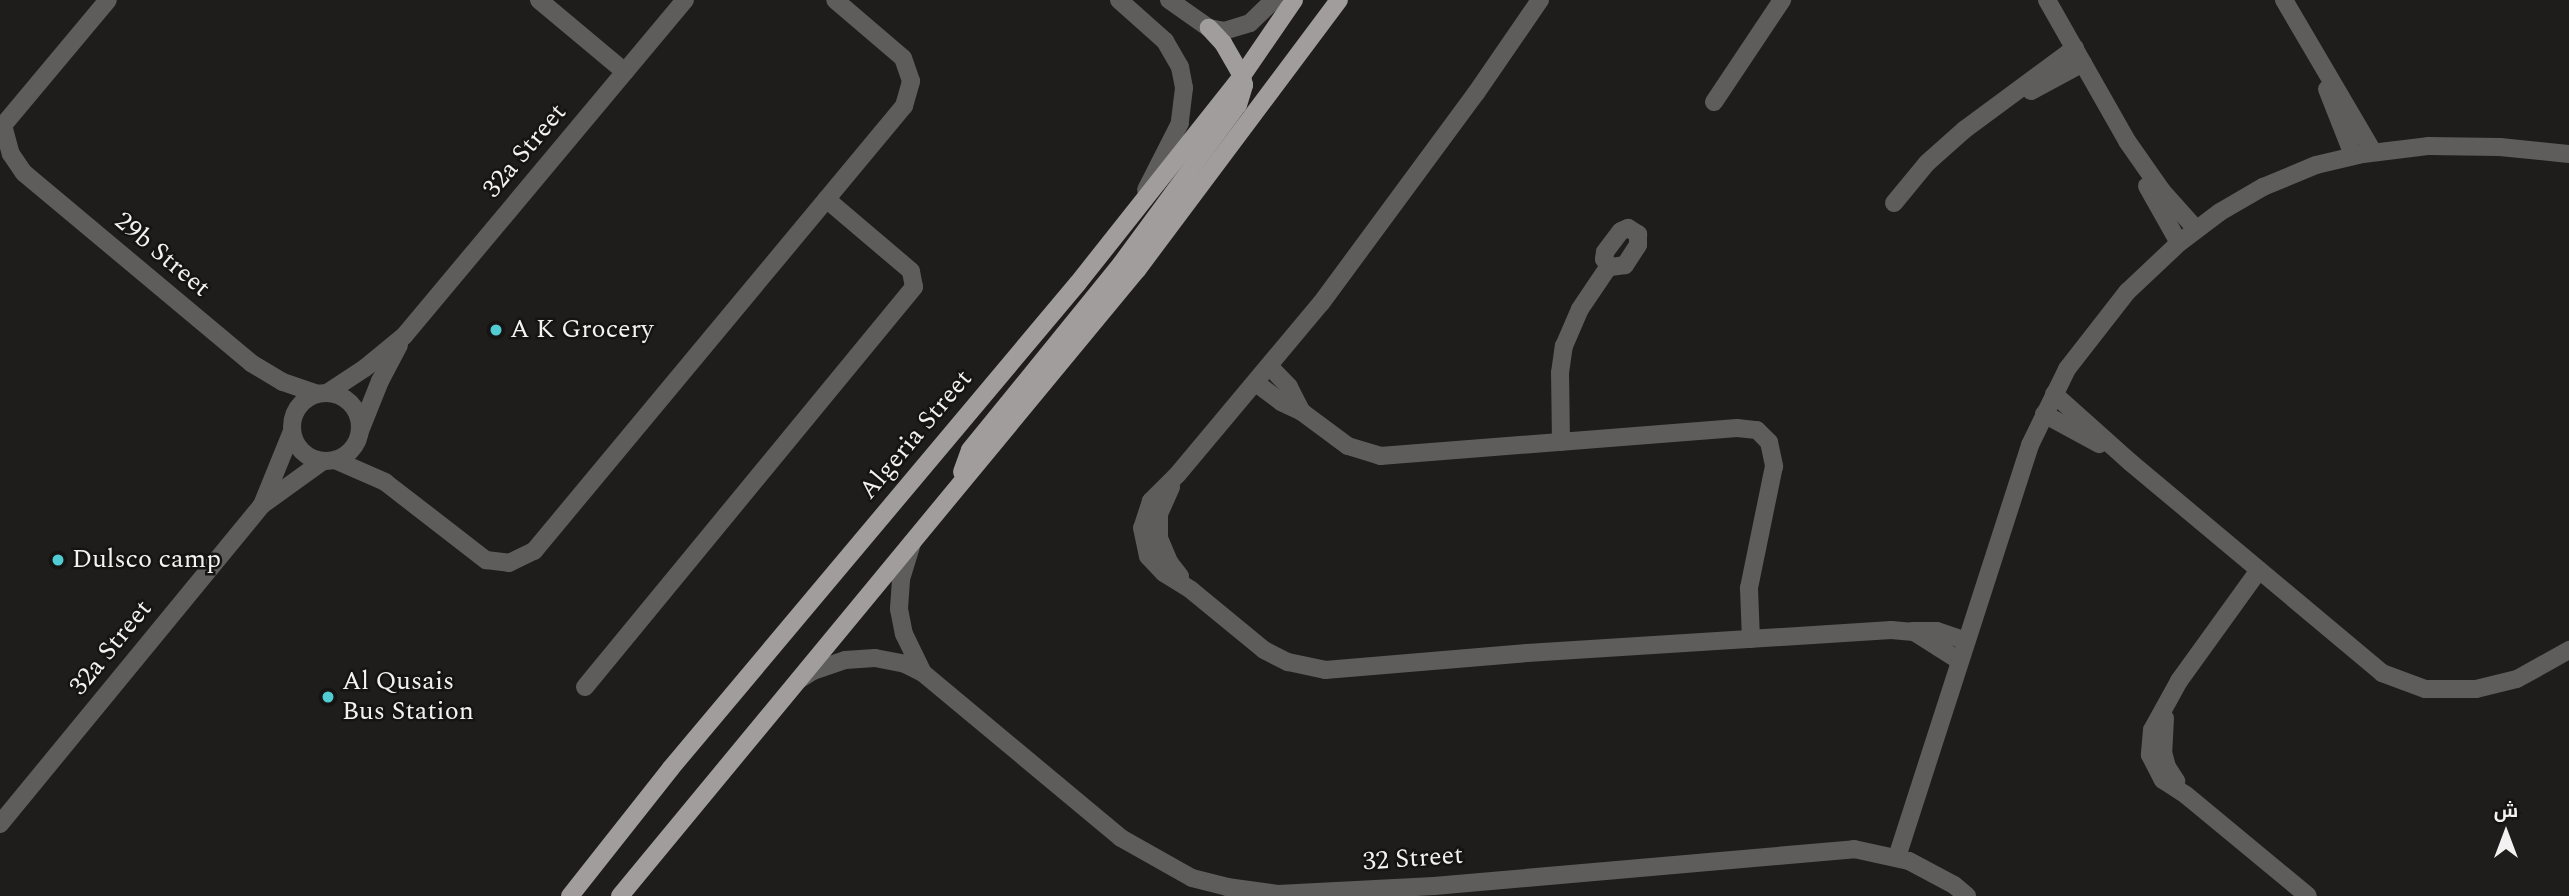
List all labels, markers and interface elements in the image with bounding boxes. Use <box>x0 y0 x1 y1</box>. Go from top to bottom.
street label: 32a Street <box>477 98 573 204</box>
street label: 29b Street <box>108 206 216 304</box>
place label: A K Grocery <box>510 314 653 346</box>
marker: A K Grocery <box>488 322 504 338</box>
street label: Algeria Street <box>853 364 979 506</box>
place label: Dulsco camp <box>72 544 221 576</box>
marker: Dulsco camp <box>50 552 66 568</box>
street label: 32a Street <box>63 594 159 702</box>
place label: Al Qusais Bus Station <box>342 666 474 728</box>
marker: Al Qusais Bus Station <box>320 689 336 705</box>
text: ش <box>2494 797 2518 826</box>
north arrow <box>2471 798 2541 868</box>
street label: 32 Street <box>1362 840 1464 878</box>

